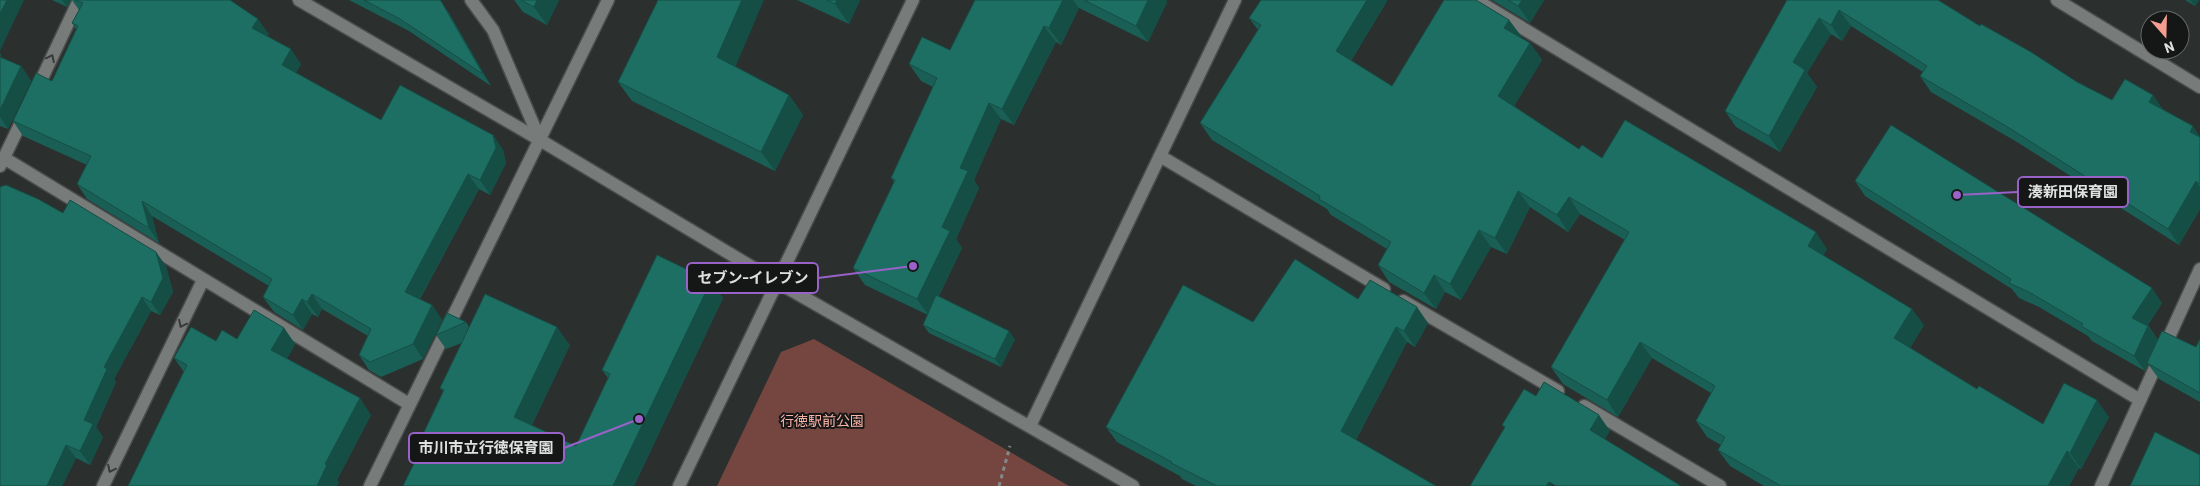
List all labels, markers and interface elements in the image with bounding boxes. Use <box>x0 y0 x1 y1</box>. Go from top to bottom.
north arrow <box>2140 10 2190 60</box>
text: N <box>2162 38 2177 57</box>
one-way arrow <box>45 55 55 64</box>
callout: 湊新田保育園 <box>2018 177 2128 207</box>
text: 湊新田保育園 <box>2028 182 2118 200</box>
callout: セブン-イレブン <box>687 263 818 293</box>
text: セブン-イレブン <box>697 268 809 286</box>
one-way arrow <box>178 318 188 327</box>
park label: 行徳駅前公園 <box>780 412 864 429</box>
callout: 市川市立行徳保育園 <box>409 433 564 463</box>
text: 市川市立行徳保育園 <box>418 438 554 456</box>
one-way arrow <box>107 464 117 473</box>

